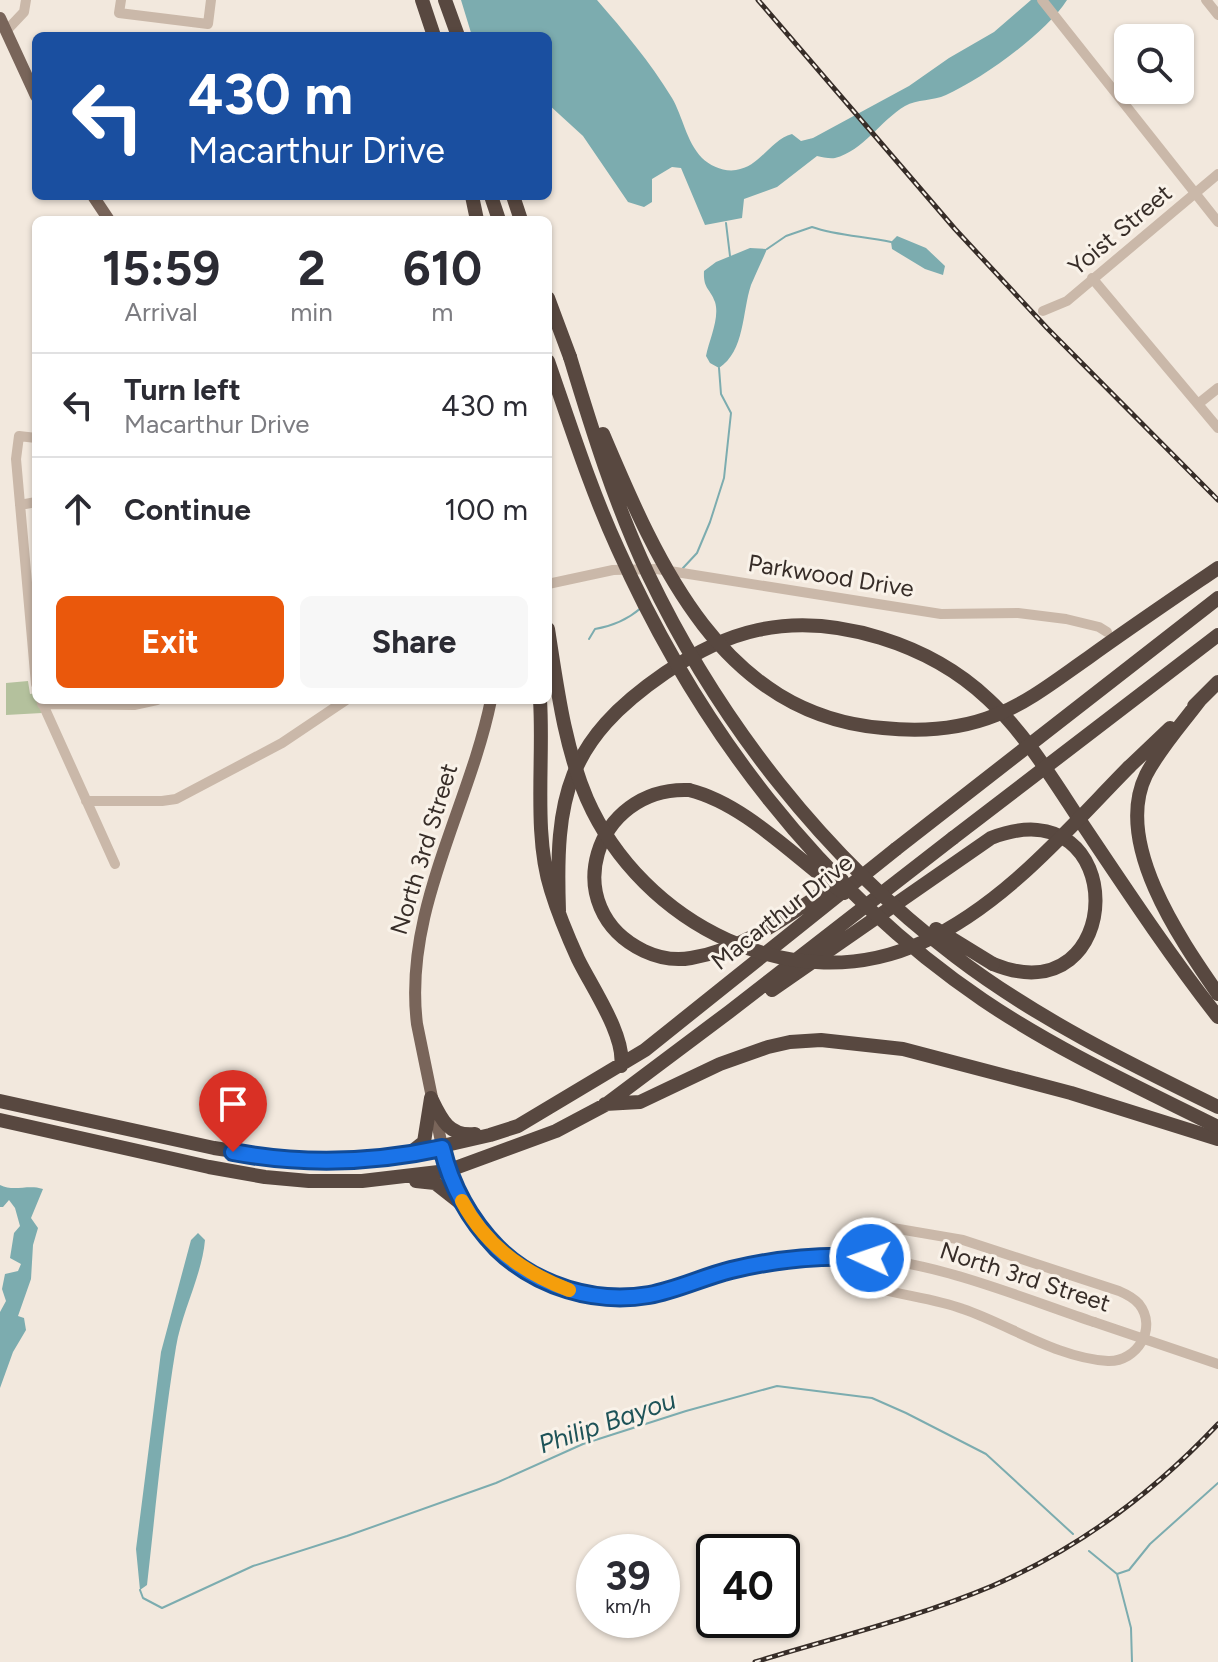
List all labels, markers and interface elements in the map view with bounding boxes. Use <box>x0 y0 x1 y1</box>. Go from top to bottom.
map controls <box>1114 24 1194 104</box>
button: search <box>1114 24 1194 104</box>
text: 430 m <box>188 61 353 128</box>
icon: left <box>56 64 160 168</box>
text: Macarthur Drive <box>188 129 445 172</box>
street label: Yoist Street <box>1062 178 1177 281</box>
text: 15:59 <box>102 239 220 297</box>
text: 2 <box>298 239 325 297</box>
text: 610 <box>403 239 482 297</box>
text: Arrival <box>124 296 198 328</box>
text: min <box>290 296 333 328</box>
text: m <box>431 296 453 328</box>
text: Turn left <box>124 371 241 408</box>
icon: left <box>56 383 100 427</box>
text: 430 m <box>441 387 528 424</box>
text: Macarthur Drive <box>124 408 310 440</box>
icon: ahead <box>56 487 100 531</box>
text: Continue <box>124 491 251 528</box>
text: 100 m <box>444 491 528 528</box>
street label: Parkwood Drive <box>746 548 916 603</box>
button: Exit <box>56 596 284 688</box>
button: Share <box>300 596 528 688</box>
street label: North 3rd Street <box>384 760 463 938</box>
street label: Macarthur Drive <box>705 847 858 976</box>
pin <box>199 1070 267 1152</box>
icon: arrive <box>211 1082 255 1126</box>
position arrow <box>828 1216 912 1300</box>
street label: North 3rd Street <box>936 1235 1114 1318</box>
water label: Philip Bayou <box>534 1384 680 1460</box>
speed limit sign: 40 <box>696 1534 800 1638</box>
text: 39 <box>605 1552 651 1600</box>
text: km/h <box>605 1594 651 1618</box>

